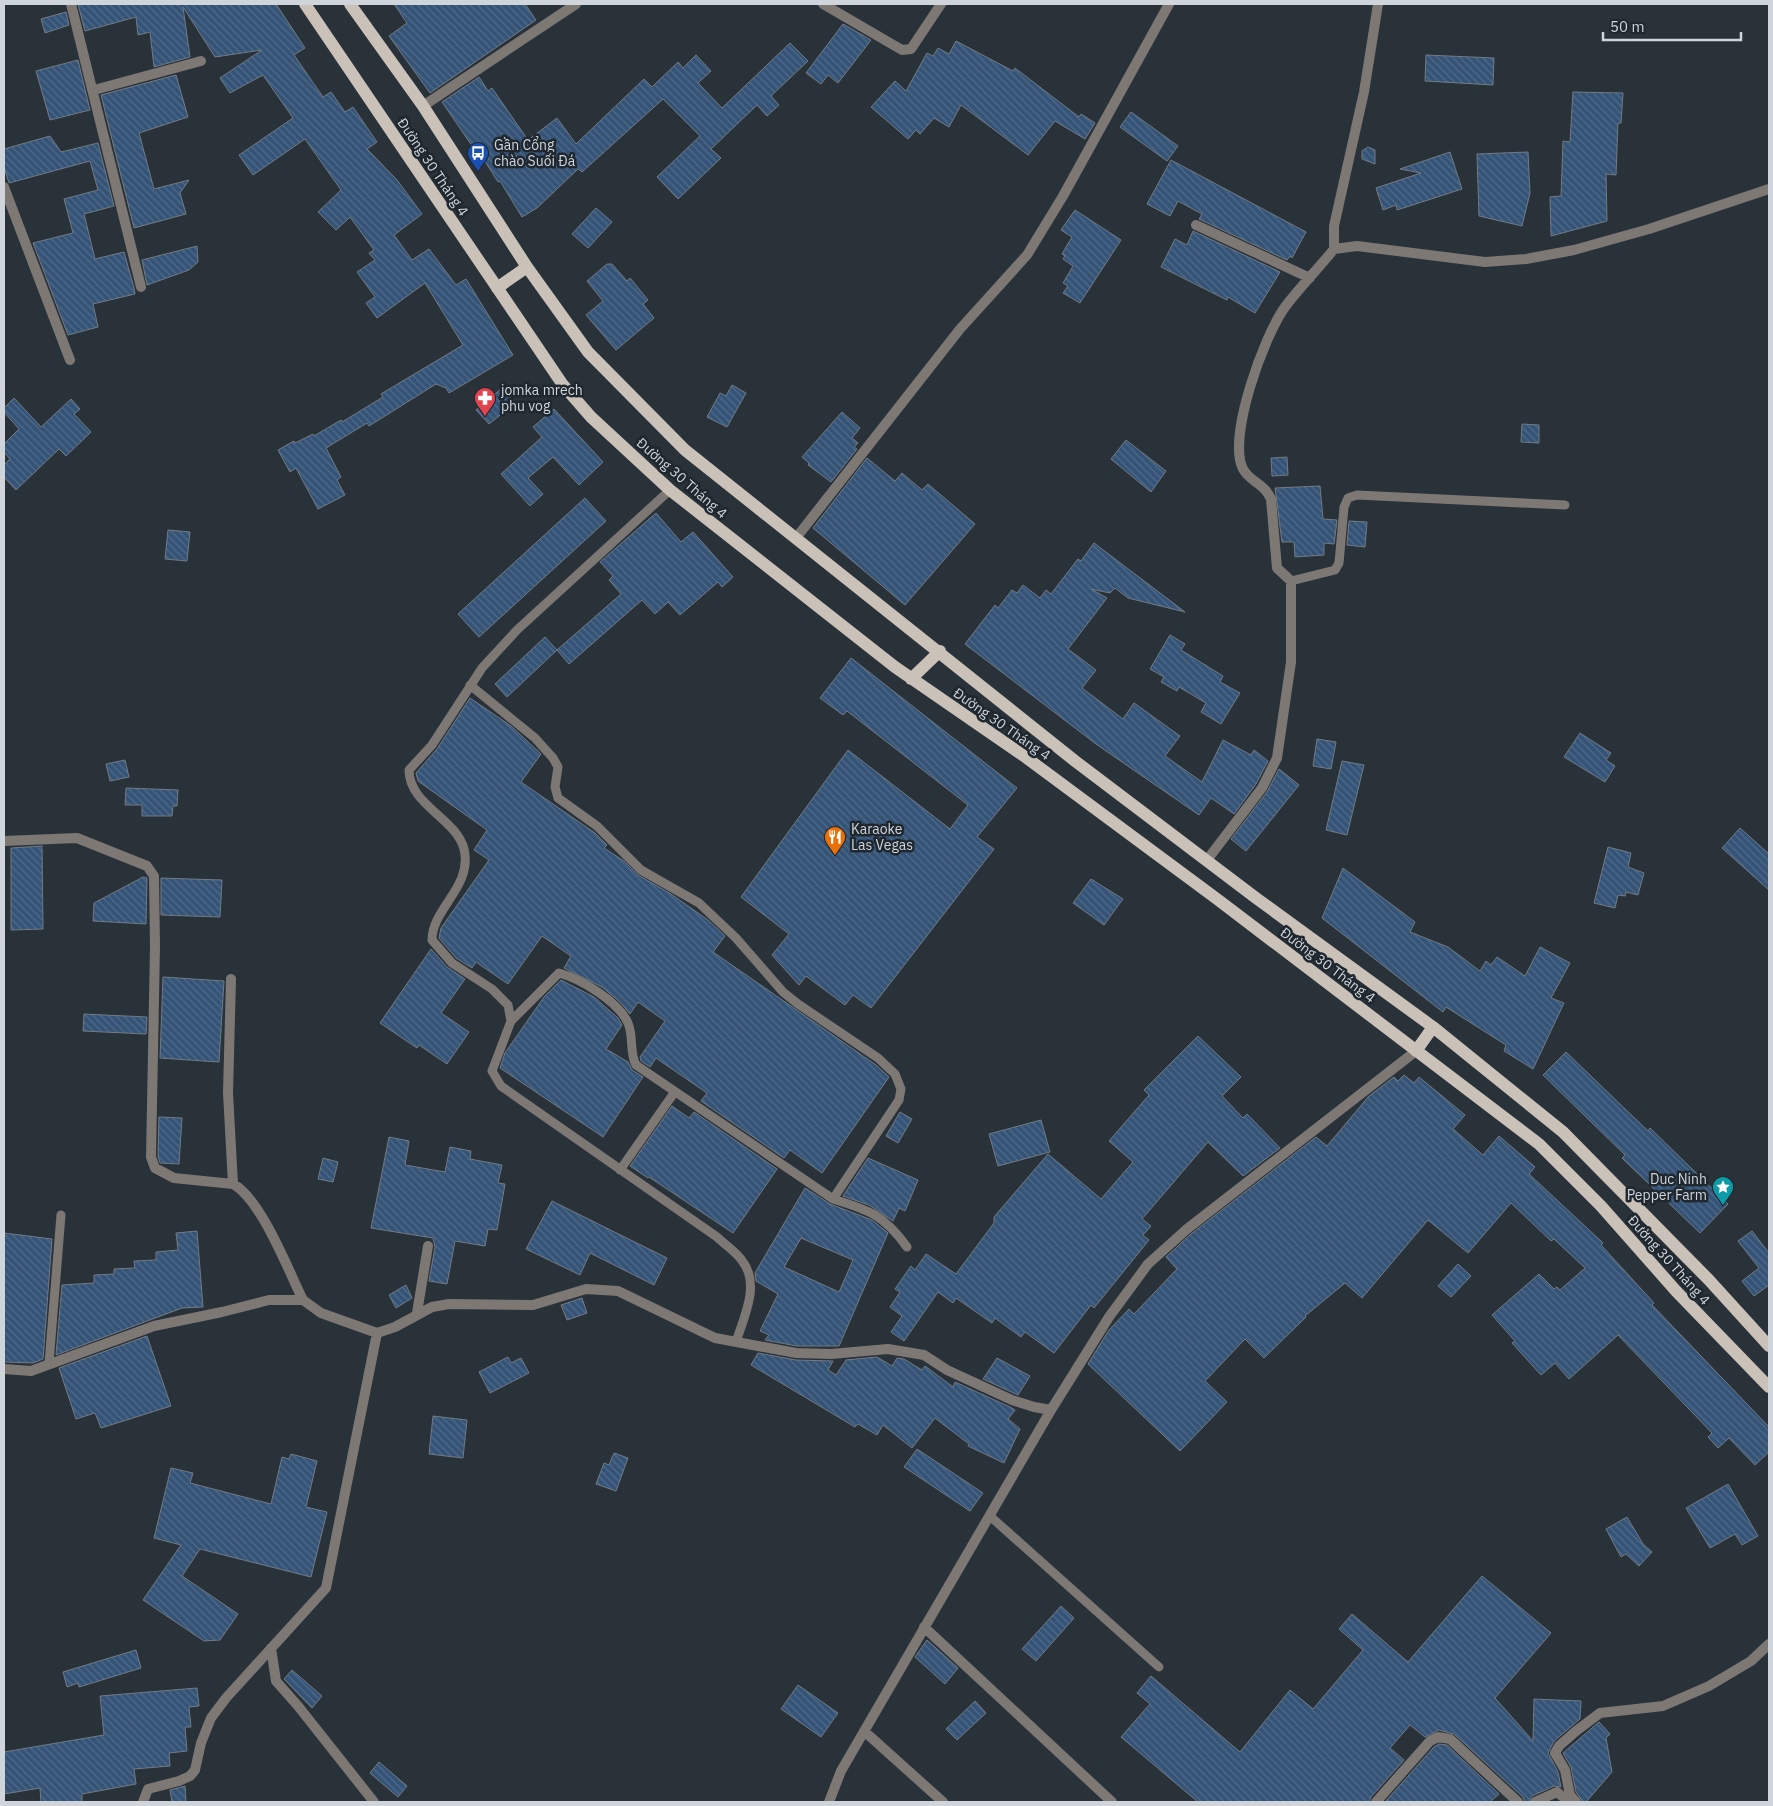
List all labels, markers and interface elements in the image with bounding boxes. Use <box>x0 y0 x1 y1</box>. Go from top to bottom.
scale bar <box>1603 10 1740 42</box>
text: 50 m <box>1610 17 1645 36</box>
street label: Đường 30 Tháng 4 <box>394 115 472 219</box>
place label: Gần Cổng chào Suối Đá <box>494 136 576 170</box>
bus stop icon: Gần Cổng chào Suối Đá <box>466 141 490 172</box>
place label: jomka mrech phu vog <box>501 381 583 415</box>
pharmacy icon: jomka mrech phu vog <box>473 386 497 417</box>
street label: Đường 30 Tháng 4 <box>633 434 731 522</box>
street label: Đường 30 Tháng 4 <box>950 684 1054 764</box>
place label: Karaoke Las Vegas <box>851 820 913 854</box>
restaurant icon: Karaoke Las Vegas <box>823 825 847 856</box>
street label: Đường 30 Tháng 4 <box>1277 923 1379 1007</box>
place label: Duc Ninh Pepper Farm <box>1627 1170 1707 1204</box>
place icon: Duc Ninh Pepper Farm <box>1711 1175 1735 1206</box>
street label: Đường 30 Tháng 4 <box>1624 1211 1714 1309</box>

